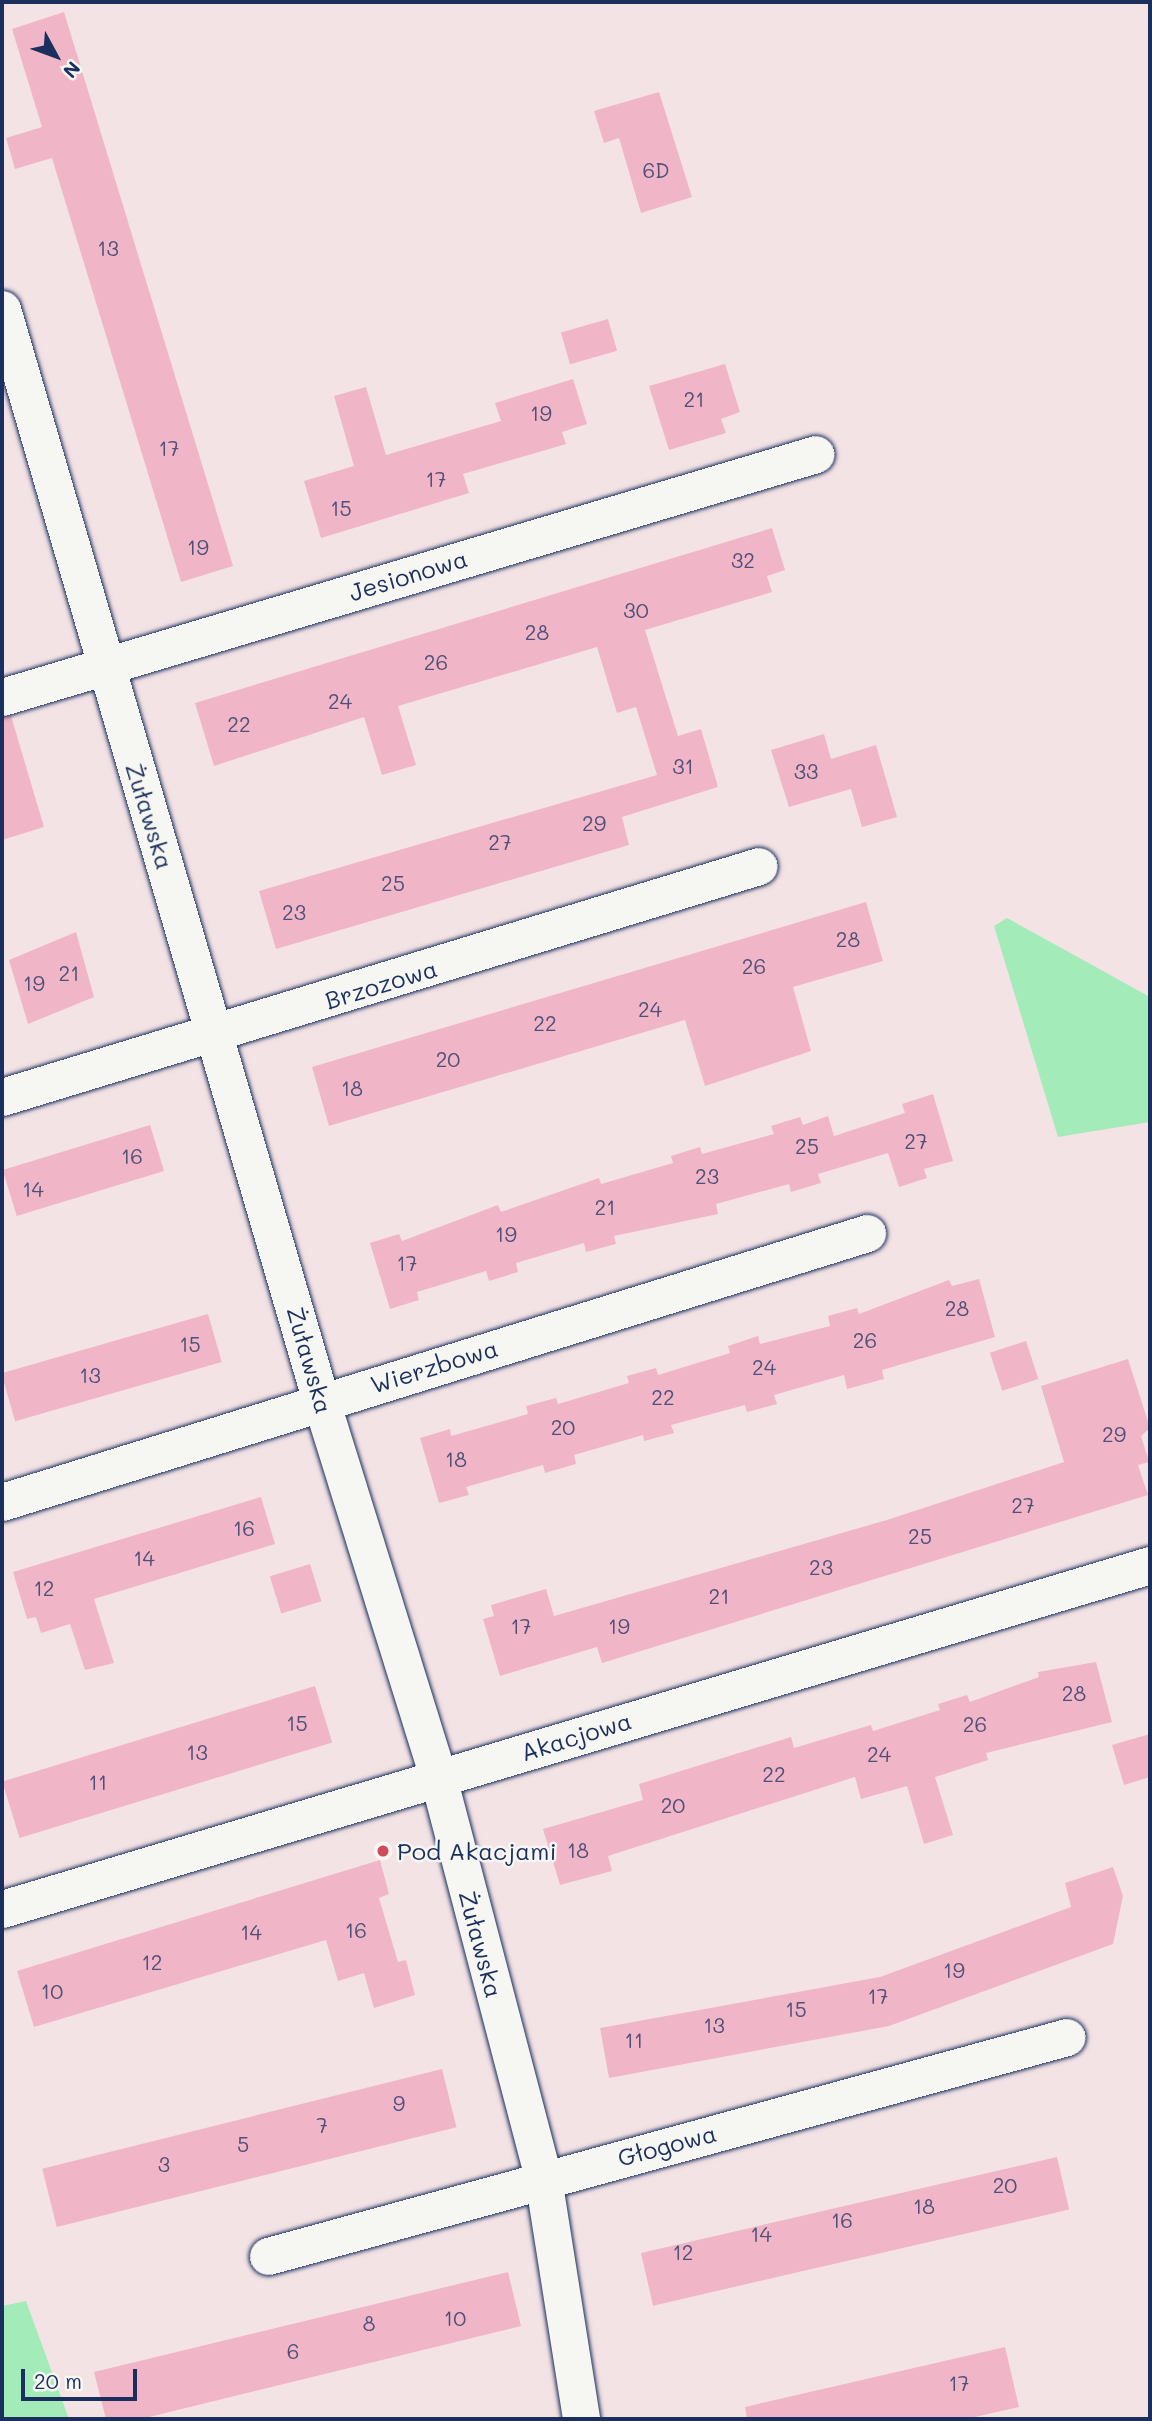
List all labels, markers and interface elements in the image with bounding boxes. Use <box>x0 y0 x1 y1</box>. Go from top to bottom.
north arrow <box>21 21 91 91</box>
text: N <box>58 56 86 84</box>
house number: 6D <box>642 157 670 183</box>
house number: 13 <box>97 235 119 261</box>
house number: 21 <box>683 386 705 412</box>
house number: 19 <box>530 400 552 426</box>
house number: 17 <box>158 435 180 461</box>
house number: 17 <box>425 466 447 492</box>
house number: 15 <box>330 495 352 521</box>
house number: 19 <box>187 534 209 560</box>
street label: Jesionowa <box>345 543 471 607</box>
house number: 32 <box>731 547 755 573</box>
house number: 30 <box>623 597 649 623</box>
house number: 28 <box>525 619 549 645</box>
house number: 26 <box>424 649 448 675</box>
house number: 24 <box>328 688 352 714</box>
house number: 22 <box>227 711 251 737</box>
house number: 31 <box>672 753 694 779</box>
house number: 33 <box>794 758 818 784</box>
street label: Żuławska <box>120 759 180 873</box>
house number: 29 <box>582 810 606 836</box>
house number: 27 <box>488 829 512 855</box>
house number: 25 <box>381 870 405 896</box>
house number: 23 <box>282 899 306 925</box>
house number: 28 <box>836 926 860 952</box>
street label: Brzozowa <box>321 953 441 1015</box>
house number: 26 <box>742 953 766 979</box>
house number: 21 <box>58 960 80 986</box>
house number: 19 <box>23 970 45 996</box>
house number: 24 <box>638 996 662 1022</box>
house number: 22 <box>533 1010 557 1036</box>
house number: 20 <box>436 1046 460 1072</box>
house number: 18 <box>341 1075 363 1101</box>
house number: 27 <box>904 1128 928 1154</box>
house number: 25 <box>795 1133 819 1159</box>
house number: 16 <box>121 1143 143 1169</box>
house number: 23 <box>695 1163 719 1189</box>
house number: 14 <box>22 1176 44 1202</box>
house number: 21 <box>594 1194 616 1220</box>
house number: 19 <box>495 1221 517 1247</box>
house number: 17 <box>396 1250 418 1276</box>
house number: 28 <box>945 1295 969 1321</box>
street label: Żuławska <box>281 1303 339 1417</box>
house number: 26 <box>853 1327 877 1353</box>
house number: 15 <box>179 1331 201 1357</box>
street label: Wierzbowa <box>367 1333 501 1399</box>
house number: 24 <box>752 1354 776 1380</box>
house number: 13 <box>79 1362 101 1388</box>
house number: 22 <box>651 1384 675 1410</box>
house number: 20 <box>551 1414 575 1440</box>
house number: 29 <box>1102 1421 1126 1447</box>
house number: 18 <box>445 1446 467 1472</box>
house number: 27 <box>1011 1492 1035 1518</box>
house number: 16 <box>233 1515 255 1541</box>
house number: 25 <box>908 1523 932 1549</box>
house number: 14 <box>133 1545 155 1571</box>
house number: 23 <box>809 1554 833 1580</box>
house number: 12 <box>33 1575 55 1601</box>
house number: 21 <box>708 1583 730 1609</box>
house number: 17 <box>510 1613 532 1639</box>
house number: 19 <box>608 1613 630 1639</box>
house number: 28 <box>1062 1680 1086 1706</box>
street label: Akacjowa <box>517 1706 635 1766</box>
house number: 15 <box>286 1710 308 1736</box>
house number: 26 <box>963 1711 987 1737</box>
house number: 13 <box>186 1739 208 1765</box>
house number: 24 <box>867 1741 891 1767</box>
house number: 22 <box>762 1761 786 1787</box>
house number: 11 <box>89 1769 107 1795</box>
house number: 20 <box>661 1792 685 1818</box>
place label: Pod Akacjami <box>397 1837 557 1865</box>
house number: 18 <box>567 1837 589 1863</box>
marker: Pod Akacjami <box>375 1843 391 1859</box>
street label: Żuławska <box>453 1887 509 2001</box>
house number: 16 <box>345 1917 367 1943</box>
house number: 14 <box>240 1919 262 1945</box>
house number: 12 <box>141 1949 163 1975</box>
house number: 19 <box>943 1957 965 1983</box>
house number: 10 <box>41 1978 63 2004</box>
house number: 17 <box>867 1983 889 2009</box>
house number: 15 <box>785 1996 807 2022</box>
house number: 13 <box>703 2012 725 2038</box>
house number: 11 <box>625 2027 643 2053</box>
house number: 9 <box>393 2090 405 2116</box>
house number: 7 <box>316 2112 328 2138</box>
street label: Głogowa <box>614 2118 720 2172</box>
house number: 5 <box>237 2131 249 2157</box>
house number: 3 <box>158 2151 170 2177</box>
house number: 20 <box>993 2172 1017 2198</box>
house number: 18 <box>913 2193 935 2219</box>
house number: 16 <box>831 2207 853 2233</box>
house number: 14 <box>750 2221 772 2247</box>
house number: 12 <box>672 2239 694 2265</box>
house number: 10 <box>444 2305 466 2331</box>
house number: 8 <box>363 2310 375 2336</box>
house number: 6 <box>287 2338 299 2364</box>
scale bar <box>24 2354 140 2398</box>
text: 20 m <box>34 2367 82 2394</box>
house number: 17 <box>948 2370 970 2396</box>

